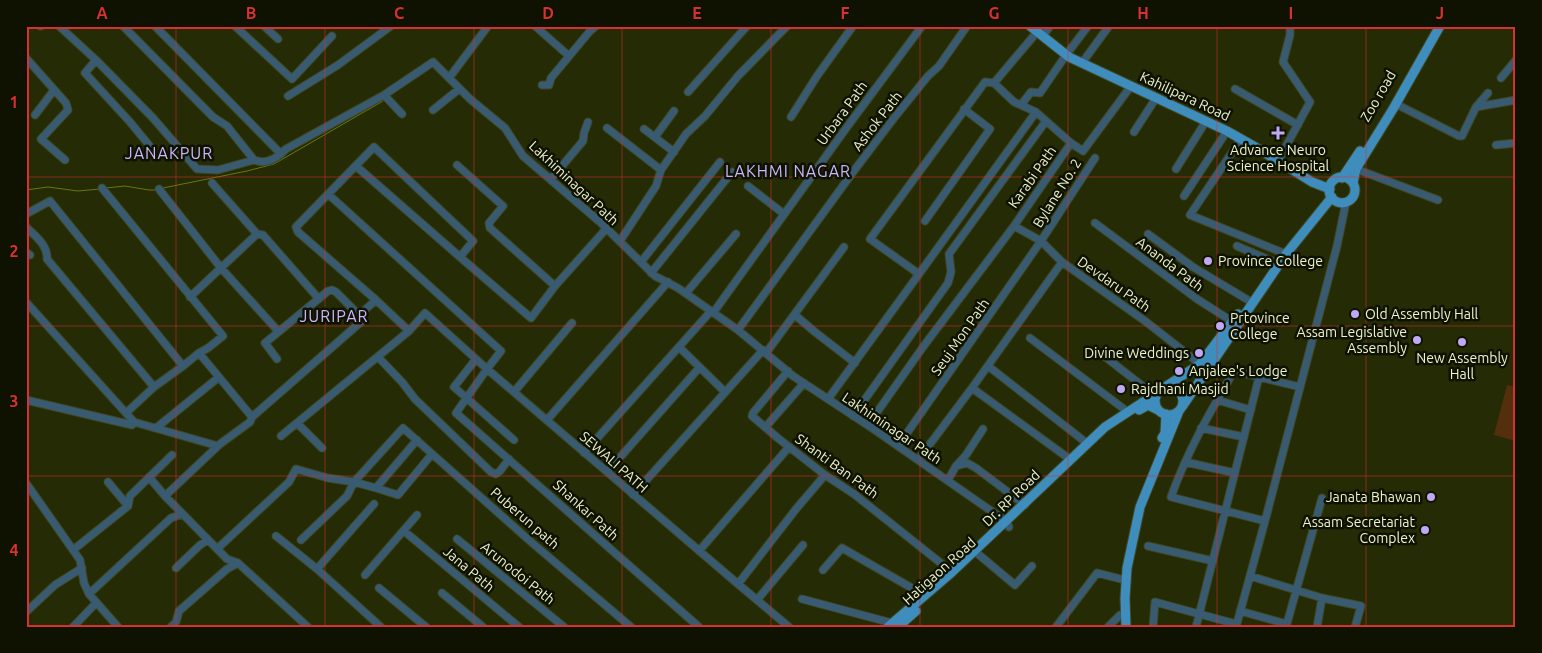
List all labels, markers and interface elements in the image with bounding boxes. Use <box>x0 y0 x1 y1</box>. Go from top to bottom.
text: A <box>96 4 108 22</box>
text: B <box>246 4 256 22</box>
text: C <box>394 4 404 22</box>
text: D <box>542 4 554 22</box>
text: E <box>692 4 702 22</box>
text: F <box>841 4 850 22</box>
text: G <box>988 4 1000 22</box>
text: H <box>1137 4 1149 22</box>
text: I <box>1289 4 1293 22</box>
text: J <box>1436 4 1444 22</box>
street label: Kahilipara Road <box>1137 68 1233 124</box>
street label: Zoo road <box>1357 68 1399 124</box>
street label: Urbara Path <box>814 78 870 148</box>
street label: Ashok Path <box>849 88 905 154</box>
text: 1 <box>9 93 19 111</box>
marker: Advance Neuro Science Hospital <box>1271 126 1285 140</box>
street label: Lakhiminagar Path <box>526 138 622 228</box>
place label: Advance Neuro Science Hospital <box>1227 142 1329 174</box>
street label: Karabi Path <box>1005 143 1059 211</box>
district label: JANAKPUR <box>125 144 213 162</box>
street label: Bylane No. 2 <box>1030 156 1084 230</box>
district label: LAKHMI NAGAR <box>725 162 851 180</box>
street label: Ananda Path <box>1133 234 1207 294</box>
text: 2 <box>9 242 19 260</box>
street label: Devdaru Path <box>1074 253 1154 315</box>
place label: Province College <box>1218 253 1323 269</box>
marker: Province College <box>1202 255 1214 267</box>
street label: Seuj Mon Path <box>928 295 992 379</box>
place label: Old Assembly Hall <box>1365 306 1479 322</box>
district label: JURIPAR <box>299 307 369 325</box>
marker: Old Assembly Hall <box>1349 308 1361 320</box>
place label: Prtovince College <box>1230 310 1290 342</box>
marker: Prtovince College <box>1214 320 1226 332</box>
place label: Assam Legislative Assembly <box>1296 324 1407 356</box>
marker: Assam Legislative Assembly <box>1411 334 1423 346</box>
marker: New Assembly Hall <box>1456 336 1468 348</box>
place label: Divine Weddings <box>1084 345 1189 361</box>
marker: Divine Weddings <box>1193 347 1205 359</box>
place label: New Assembly Hall <box>1416 350 1508 382</box>
place label: Anjalee's Lodge <box>1189 363 1288 379</box>
marker: Anjalee's Lodge <box>1173 365 1185 377</box>
place label: Rajdhani Masjid <box>1131 381 1229 397</box>
marker: Rajdhani Masjid <box>1115 383 1127 395</box>
street label: Lakhiminagar Path <box>839 389 945 467</box>
text: 3 <box>9 392 19 410</box>
street label: SEWALI PATH <box>577 428 651 496</box>
street label: Shanti Ban Path <box>792 430 882 502</box>
street label: Dr. RP Road <box>979 467 1043 529</box>
street label: Shankar Path <box>550 477 622 543</box>
street label: Puberun path <box>487 484 563 552</box>
place label: Janata Bhawan <box>1326 489 1421 505</box>
marker: Janata Bhawan <box>1425 491 1437 503</box>
place label: Assam Secretariat Complex <box>1302 514 1415 546</box>
marker: Assam Secretariat Complex <box>1419 524 1431 536</box>
street label: Hatigaon Road <box>899 534 979 608</box>
street label: Arunodoi Path <box>478 538 558 608</box>
text: 4 <box>9 541 19 559</box>
street label: Jana Path <box>440 543 498 595</box>

